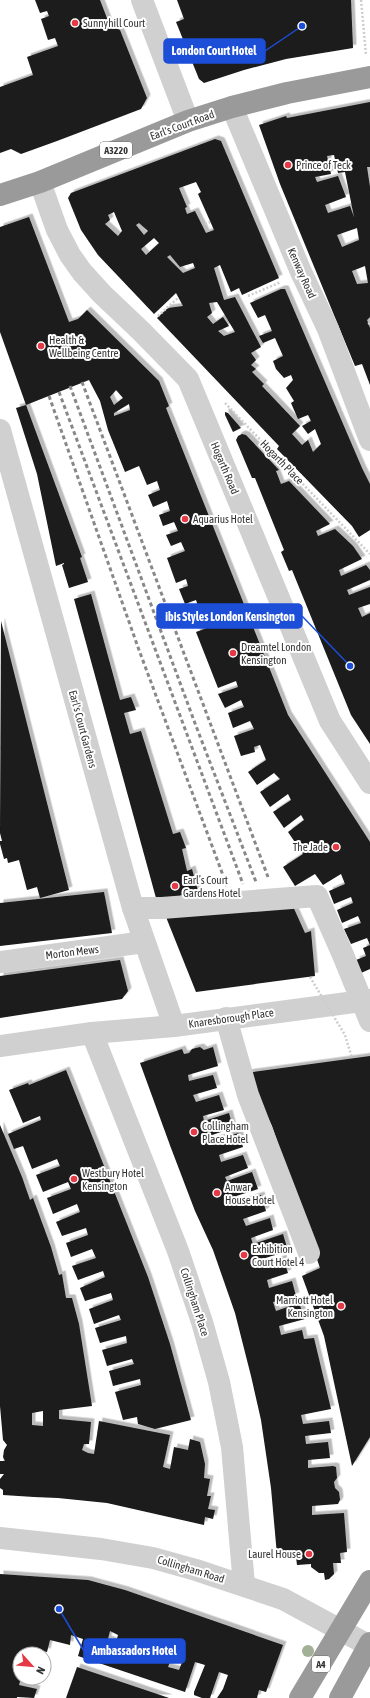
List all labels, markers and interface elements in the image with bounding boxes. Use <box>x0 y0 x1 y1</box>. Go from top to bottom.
place label: Sunnyhill Court <box>83 17 145 29</box>
marker: Sunnyhill Court <box>70 18 80 28</box>
callout: London Court Hotel <box>164 39 265 63</box>
text: London Court Hotel <box>172 44 257 58</box>
street label: Earl's Court Road <box>148 108 216 142</box>
road number: A3220 <box>100 142 132 158</box>
place label: Prince of Teck <box>296 159 351 171</box>
marker: Prince of Teck <box>283 160 293 170</box>
street label: Kenway Road <box>286 246 318 300</box>
place label: Health & Wellbeing Centre <box>49 334 118 359</box>
marker: Health & Wellbeing Centre <box>36 341 46 351</box>
street label: Hogarth Place <box>258 437 306 487</box>
street label: Hogarth Road <box>209 440 241 496</box>
place label: Aquarius Hotel <box>193 513 253 525</box>
marker: Aquarius Hotel <box>180 514 190 524</box>
callout: ibis Styles London Kensington <box>157 604 302 628</box>
text: ibis Styles London Kensington <box>165 610 295 624</box>
place label: Dreamtel London Kensington <box>241 641 311 666</box>
marker: Dreamtel London Kensington <box>228 648 238 658</box>
street label: Earl's Court Gardens <box>67 689 99 769</box>
place label: The Jade <box>293 841 328 853</box>
marker: The Jade <box>331 842 341 852</box>
place label: Earl’s Court Gardens Hotel <box>183 874 241 899</box>
marker: Earl’s Court Gardens Hotel <box>170 881 180 891</box>
street label: Morton Mews <box>45 943 99 961</box>
street label: Knaresborough Place <box>188 1006 274 1030</box>
place label: Collingham Place Hotel <box>202 1120 249 1145</box>
marker: Collingham Place Hotel <box>189 1127 199 1137</box>
place label: Westbury Hotel Kensington <box>82 1167 144 1192</box>
marker: Westbury Hotel Kensington <box>69 1174 79 1184</box>
place label: Anwar House Hotel <box>225 1181 275 1206</box>
marker: Anwar House Hotel <box>212 1188 222 1198</box>
place label: Exhibition Court Hotel 4 <box>252 1243 304 1268</box>
marker: Exhibition Court Hotel 4 <box>239 1250 249 1260</box>
street label: Collingham Place <box>178 1266 212 1338</box>
place label: Marriott Hotel Kensington <box>276 1294 333 1319</box>
marker: Marriott Hotel Kensington <box>336 1301 346 1311</box>
place label: Laurel House <box>248 1548 301 1560</box>
marker: Laurel House <box>304 1549 314 1559</box>
street label: Collingham Road <box>156 1553 226 1585</box>
callout: Ambassadors Hotel <box>84 1639 185 1663</box>
text: Ambassadors Hotel <box>90 1644 177 1658</box>
north arrow <box>12 1646 52 1686</box>
road number: A4 <box>312 1656 330 1672</box>
text: N <box>34 1665 48 1676</box>

